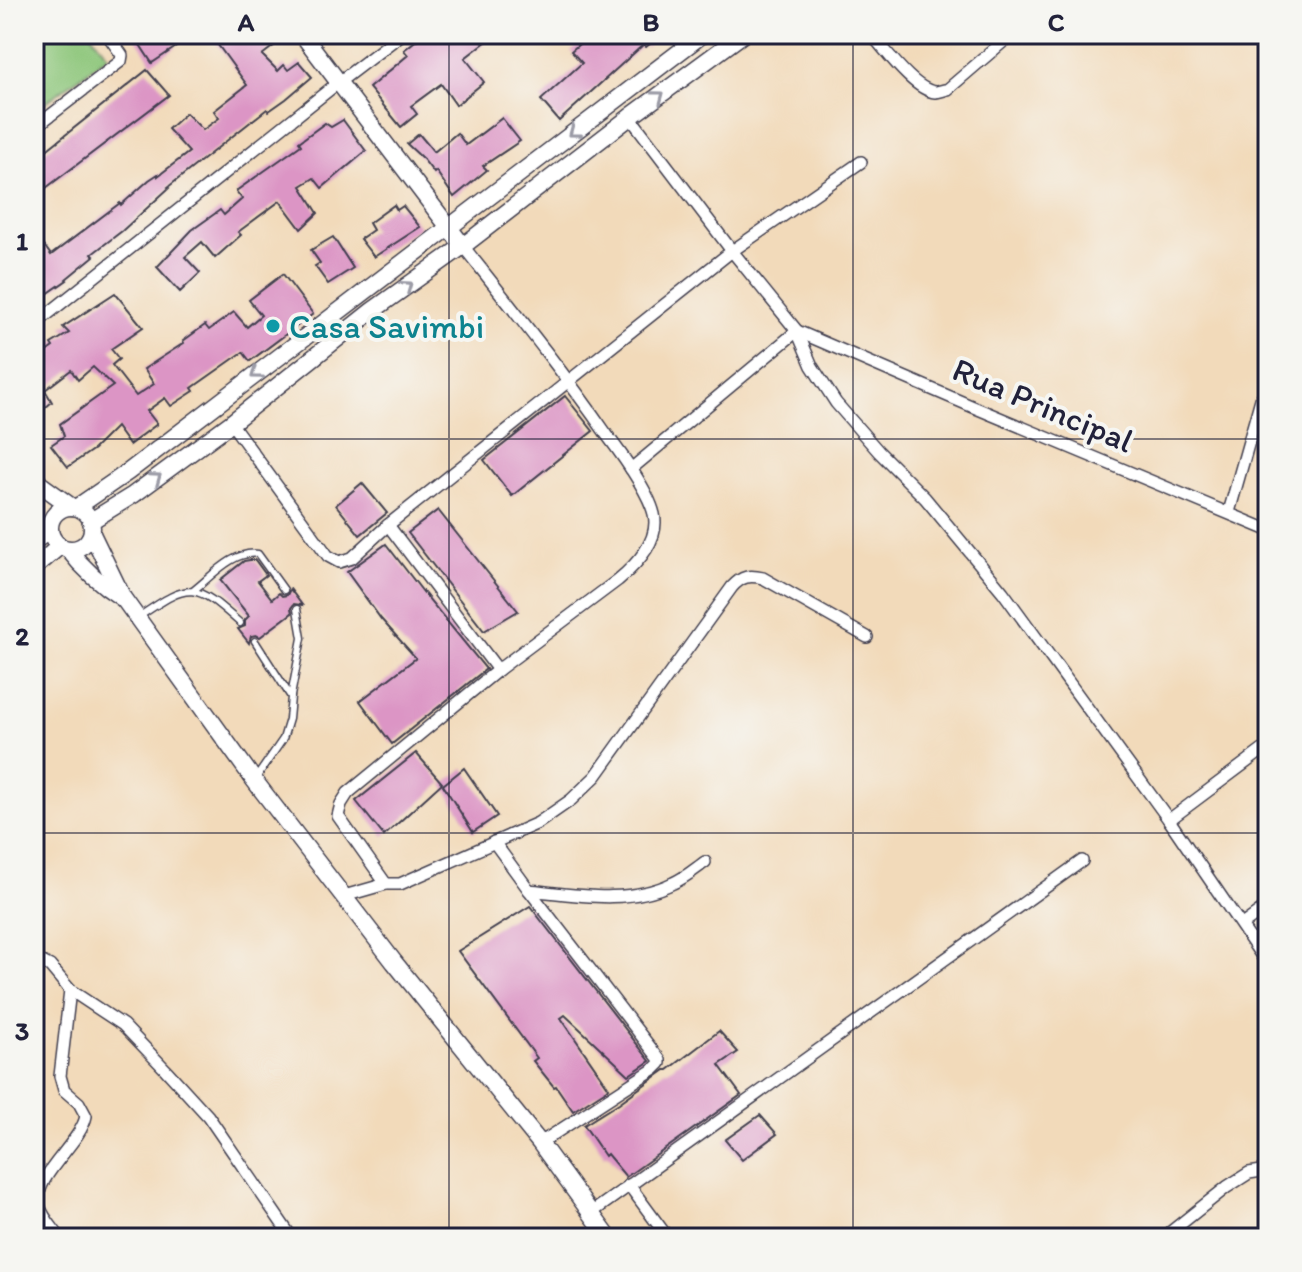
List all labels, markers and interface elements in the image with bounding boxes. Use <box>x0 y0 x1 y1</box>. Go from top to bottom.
text: A <box>237 6 255 38</box>
text: B <box>643 6 660 38</box>
text: C <box>1048 6 1065 38</box>
one-way arrow <box>651 91 665 105</box>
one-way arrow <box>568 122 583 136</box>
text: 1 <box>16 225 28 257</box>
one-way arrow <box>399 281 413 296</box>
place label: Casa Savimbi <box>289 306 484 347</box>
marker: Casa Savimbi <box>264 317 282 335</box>
street label: Rua Principal <box>946 349 1140 462</box>
one-way arrow <box>250 365 265 379</box>
one-way arrow <box>147 473 162 487</box>
text: 2 <box>15 620 29 652</box>
text: 3 <box>15 1015 29 1047</box>

